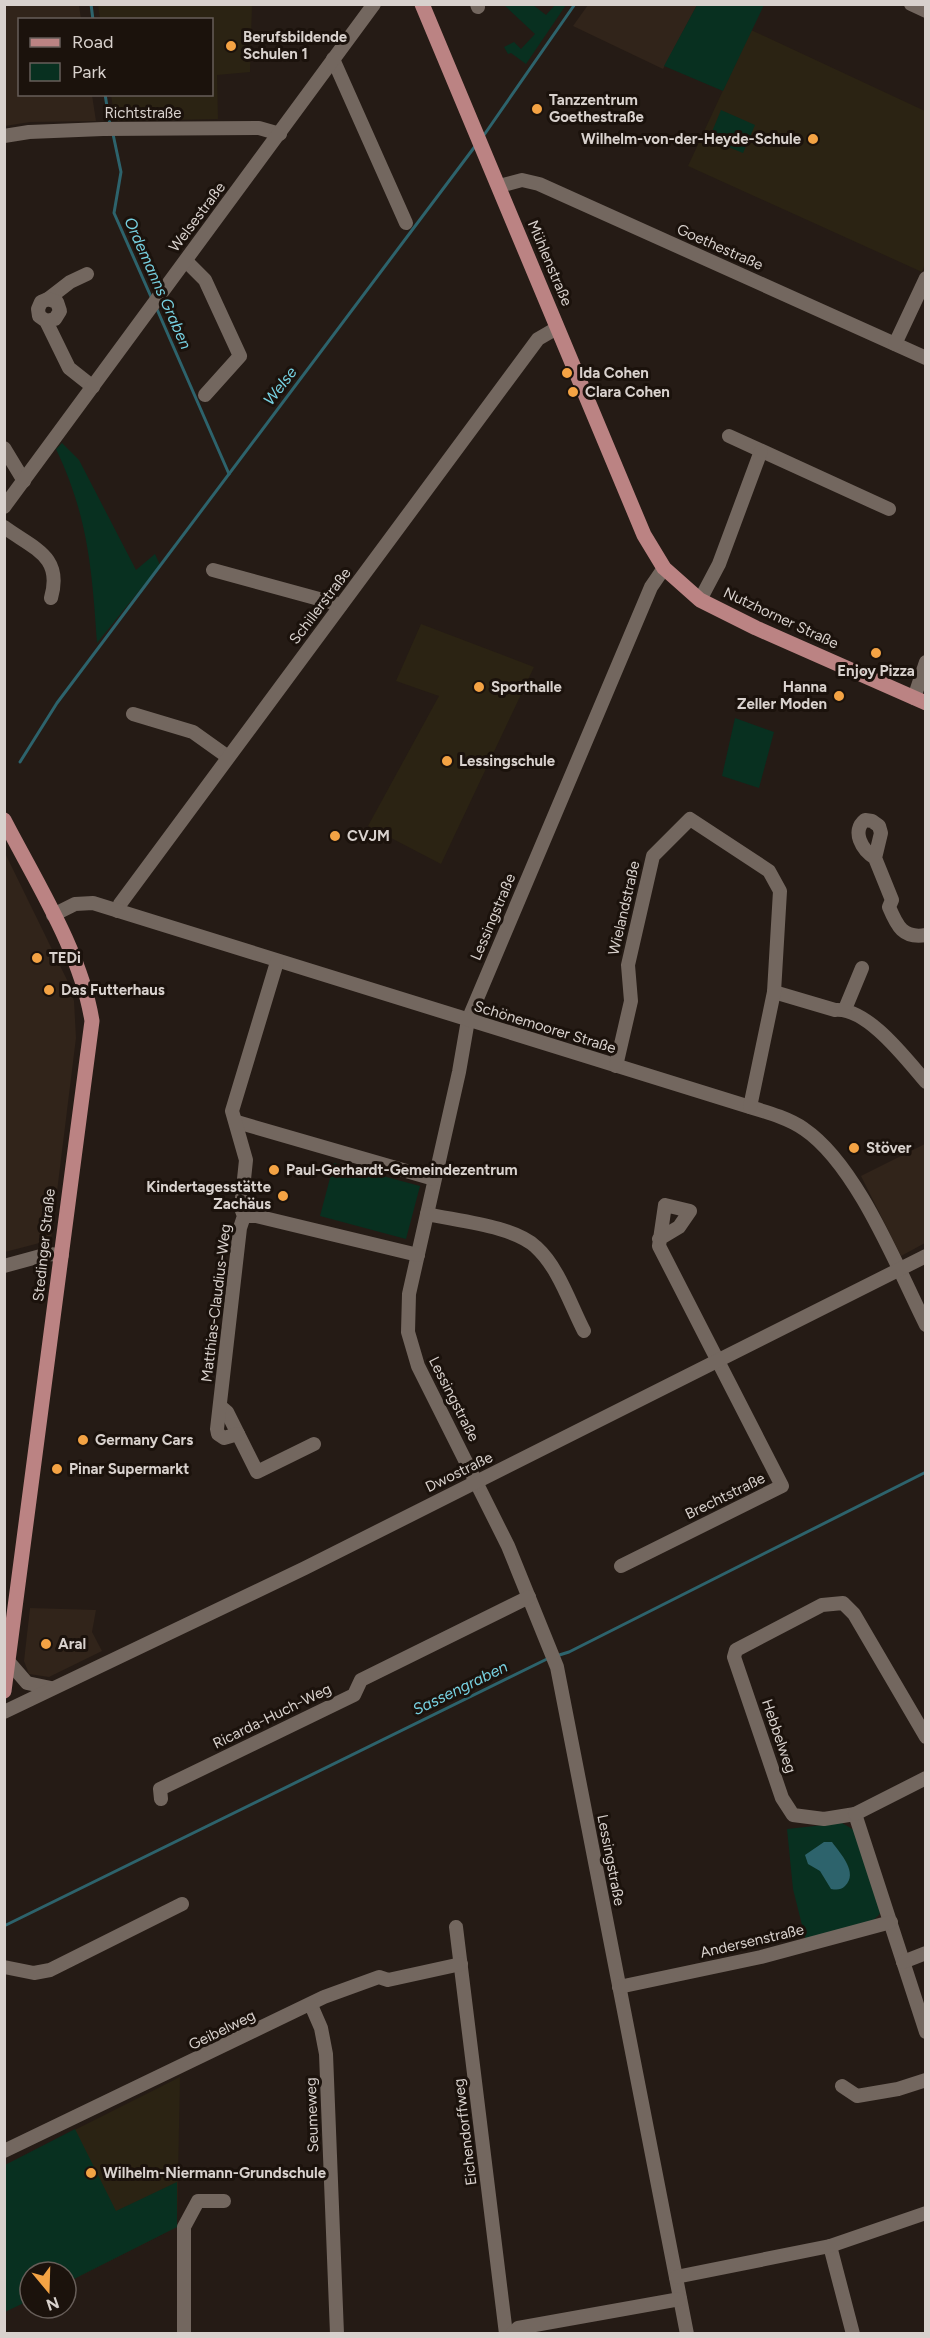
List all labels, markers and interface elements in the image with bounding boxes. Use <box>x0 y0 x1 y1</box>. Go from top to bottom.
legend <box>18 18 213 96</box>
place label: Berufsbildende Schulen 1 <box>243 28 348 63</box>
text: Road <box>72 31 113 53</box>
marker: Berufsbildende Schulen 1 <box>224 39 238 53</box>
text: Park <box>72 61 107 83</box>
place label: Tanzzentrum Goethestraße <box>549 91 645 126</box>
marker: Tanzzentrum Goethestraße <box>530 102 544 116</box>
street label: Richtstraße <box>104 104 182 122</box>
place label: Wilhelm-von-der-Heyde-Schule <box>581 130 802 148</box>
marker: Wilhelm-von-der-Heyde-Schule <box>806 132 820 146</box>
street label: Welsestraße <box>165 179 229 255</box>
water label: Ordemanns Graben <box>120 214 196 352</box>
street label: Mühlenstraße <box>524 217 576 309</box>
street label: Goethestraße <box>674 220 766 274</box>
water label: Welse <box>259 363 301 409</box>
place label: Ida Cohen <box>579 364 649 382</box>
marker: Ida Cohen <box>560 366 574 380</box>
place label: Clara Cohen <box>585 383 670 401</box>
marker: Clara Cohen <box>566 385 580 399</box>
street label: Schillerstraße <box>285 564 355 648</box>
street label: Nutzhorner Straße <box>721 583 841 653</box>
marker: Enjoy Pizza <box>869 646 883 660</box>
place label: Enjoy Pizza <box>837 662 915 680</box>
place label: Sporthalle <box>491 678 562 696</box>
place label: Hanna Zeller Moden <box>737 678 827 713</box>
marker: Sporthalle <box>472 680 486 694</box>
marker: Hanna Zeller Moden <box>832 689 846 703</box>
place label: Lessingschule <box>459 752 556 770</box>
marker: Lessingschule <box>440 754 454 768</box>
place label: CVJM <box>347 827 390 845</box>
marker: CVJM <box>328 829 342 843</box>
street label: Wielandstraße <box>604 859 644 957</box>
street label: Lessingstraße <box>467 871 519 963</box>
place label: TEDi <box>49 949 81 967</box>
marker: TEDi <box>30 951 44 965</box>
place label: Das Futterhaus <box>61 981 165 999</box>
marker: Das Futterhaus <box>42 983 56 997</box>
street label: Schönemoorer Straße <box>472 997 618 1057</box>
place label: Stöver <box>866 1139 912 1157</box>
marker: Stöver <box>847 1141 861 1155</box>
place label: Paul-Gerhardt-Gemeindezentrum <box>286 1161 518 1179</box>
marker: Paul-Gerhardt-Gemeindezentrum <box>267 1163 281 1177</box>
place label: Kindertagesstätte Zachäus <box>146 1178 272 1213</box>
street label: Stedinger Straße <box>29 1188 59 1302</box>
marker: Kindertagesstätte Zachäus <box>276 1189 290 1203</box>
street label: Matthias-Claudius-Weg <box>197 1223 235 1383</box>
street label: Lessingstraße <box>425 1354 483 1444</box>
place label: Germany Cars <box>95 1431 193 1449</box>
marker: Germany Cars <box>76 1433 90 1447</box>
street label: Dwostraße <box>422 1448 496 1496</box>
place label: Pinar Supermarkt <box>69 1460 189 1478</box>
marker: Pinar Supermarkt <box>50 1462 64 1476</box>
street label: Brechtstraße <box>682 1469 768 1523</box>
place label: Aral <box>58 1635 86 1653</box>
marker: Aral <box>39 1637 53 1651</box>
water label: Sassengraben <box>409 1657 511 1719</box>
street label: Ricarda-Huch-Weg <box>210 1680 334 1752</box>
street label: Hebbelweg <box>758 1697 800 1775</box>
street label: Lessingstraße <box>593 1813 629 1907</box>
street label: Andersenstraße <box>698 1920 806 1962</box>
street label: Geibelweg <box>186 2006 258 2054</box>
street label: Seumeweg <box>302 2077 322 2153</box>
street label: Eichendorffweg <box>450 2077 480 2187</box>
place label: Wilhelm-Niermann-Grundschule <box>103 2164 327 2182</box>
marker: Wilhelm-Niermann-Grundschule <box>84 2166 98 2180</box>
north arrow <box>18 2260 78 2320</box>
text: N <box>44 2293 62 2315</box>

